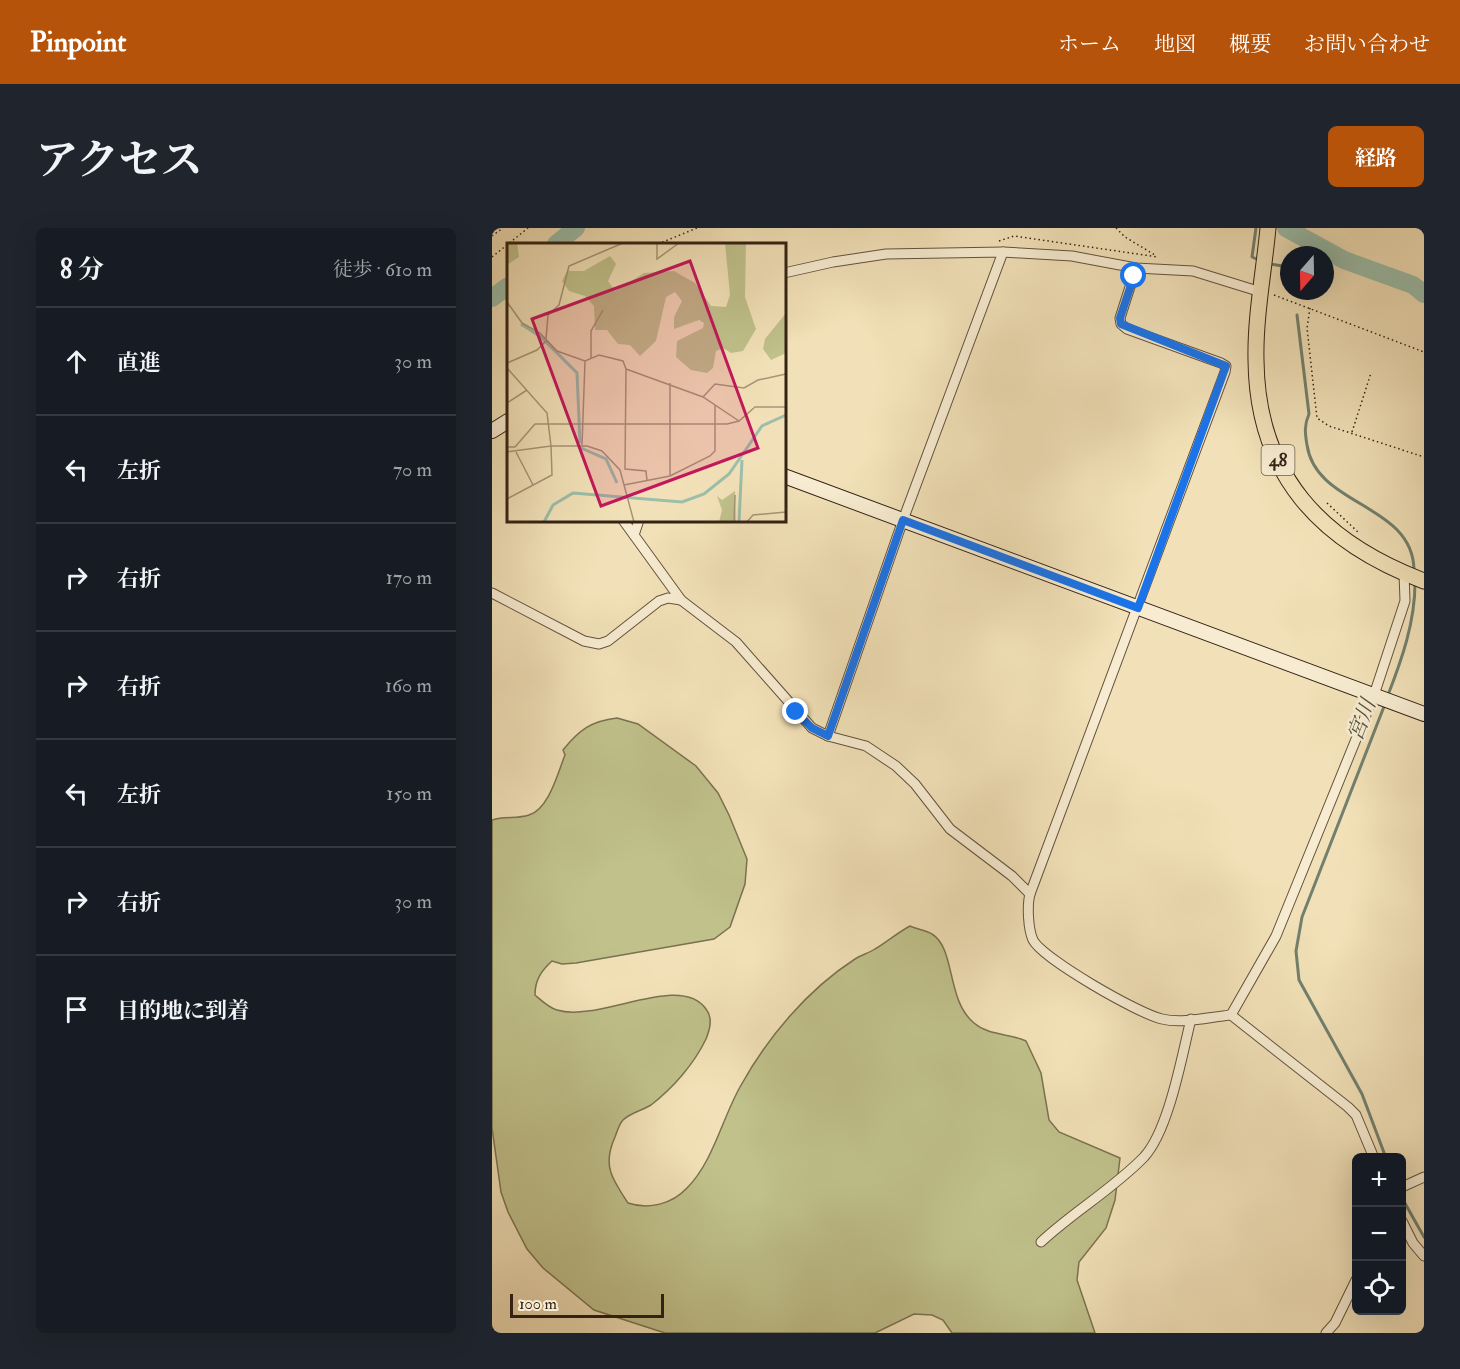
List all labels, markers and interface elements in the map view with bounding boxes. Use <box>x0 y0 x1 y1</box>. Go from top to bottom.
text: Pinpoint <box>30 25 126 60</box>
text: ホーム <box>1058 31 1121 58</box>
text: 地図 <box>1154 31 1196 58</box>
text: 概要 <box>1229 31 1271 58</box>
text: お問い合わせ <box>1304 31 1430 58</box>
button: 経路 <box>1328 126 1424 187</box>
text: アクセス <box>36 135 203 187</box>
inset map <box>507 243 786 522</box>
north arrow <box>1280 246 1334 300</box>
text: 8 分 <box>60 254 104 286</box>
text: 徒歩 · 610 m <box>333 257 432 282</box>
route start <box>1120 262 1146 288</box>
icon: ahead <box>60 345 93 378</box>
text: 直進 <box>117 349 161 377</box>
text: 30 m <box>394 349 432 374</box>
road number: 48 <box>1262 445 1294 475</box>
icon: left <box>60 453 93 486</box>
text: 左折 <box>117 457 161 485</box>
text: 70 m <box>393 457 432 482</box>
icon: right <box>60 561 93 594</box>
text: 右折 <box>117 565 161 593</box>
text: 170 m <box>386 565 432 590</box>
icon: right <box>60 669 93 702</box>
text: 右折 <box>117 673 161 701</box>
text: 160 m <box>385 673 432 698</box>
water label: 宮川 <box>1342 694 1383 744</box>
route end <box>782 698 808 724</box>
icon: left <box>60 777 93 810</box>
text: 左折 <box>117 781 161 809</box>
text: 150 m <box>386 781 432 806</box>
icon: right <box>60 885 93 918</box>
text: 右折 <box>117 889 161 917</box>
text: 30 m <box>394 889 432 914</box>
icon: arrive <box>60 993 93 1026</box>
text: 目的地に到着 <box>117 997 249 1025</box>
map controls <box>1352 1153 1406 1315</box>
button: + <box>1352 1153 1406 1207</box>
button: − <box>1352 1207 1406 1261</box>
button: locate <box>1352 1261 1406 1315</box>
scale bar <box>510 1291 664 1318</box>
text: 100 m <box>519 1294 557 1314</box>

